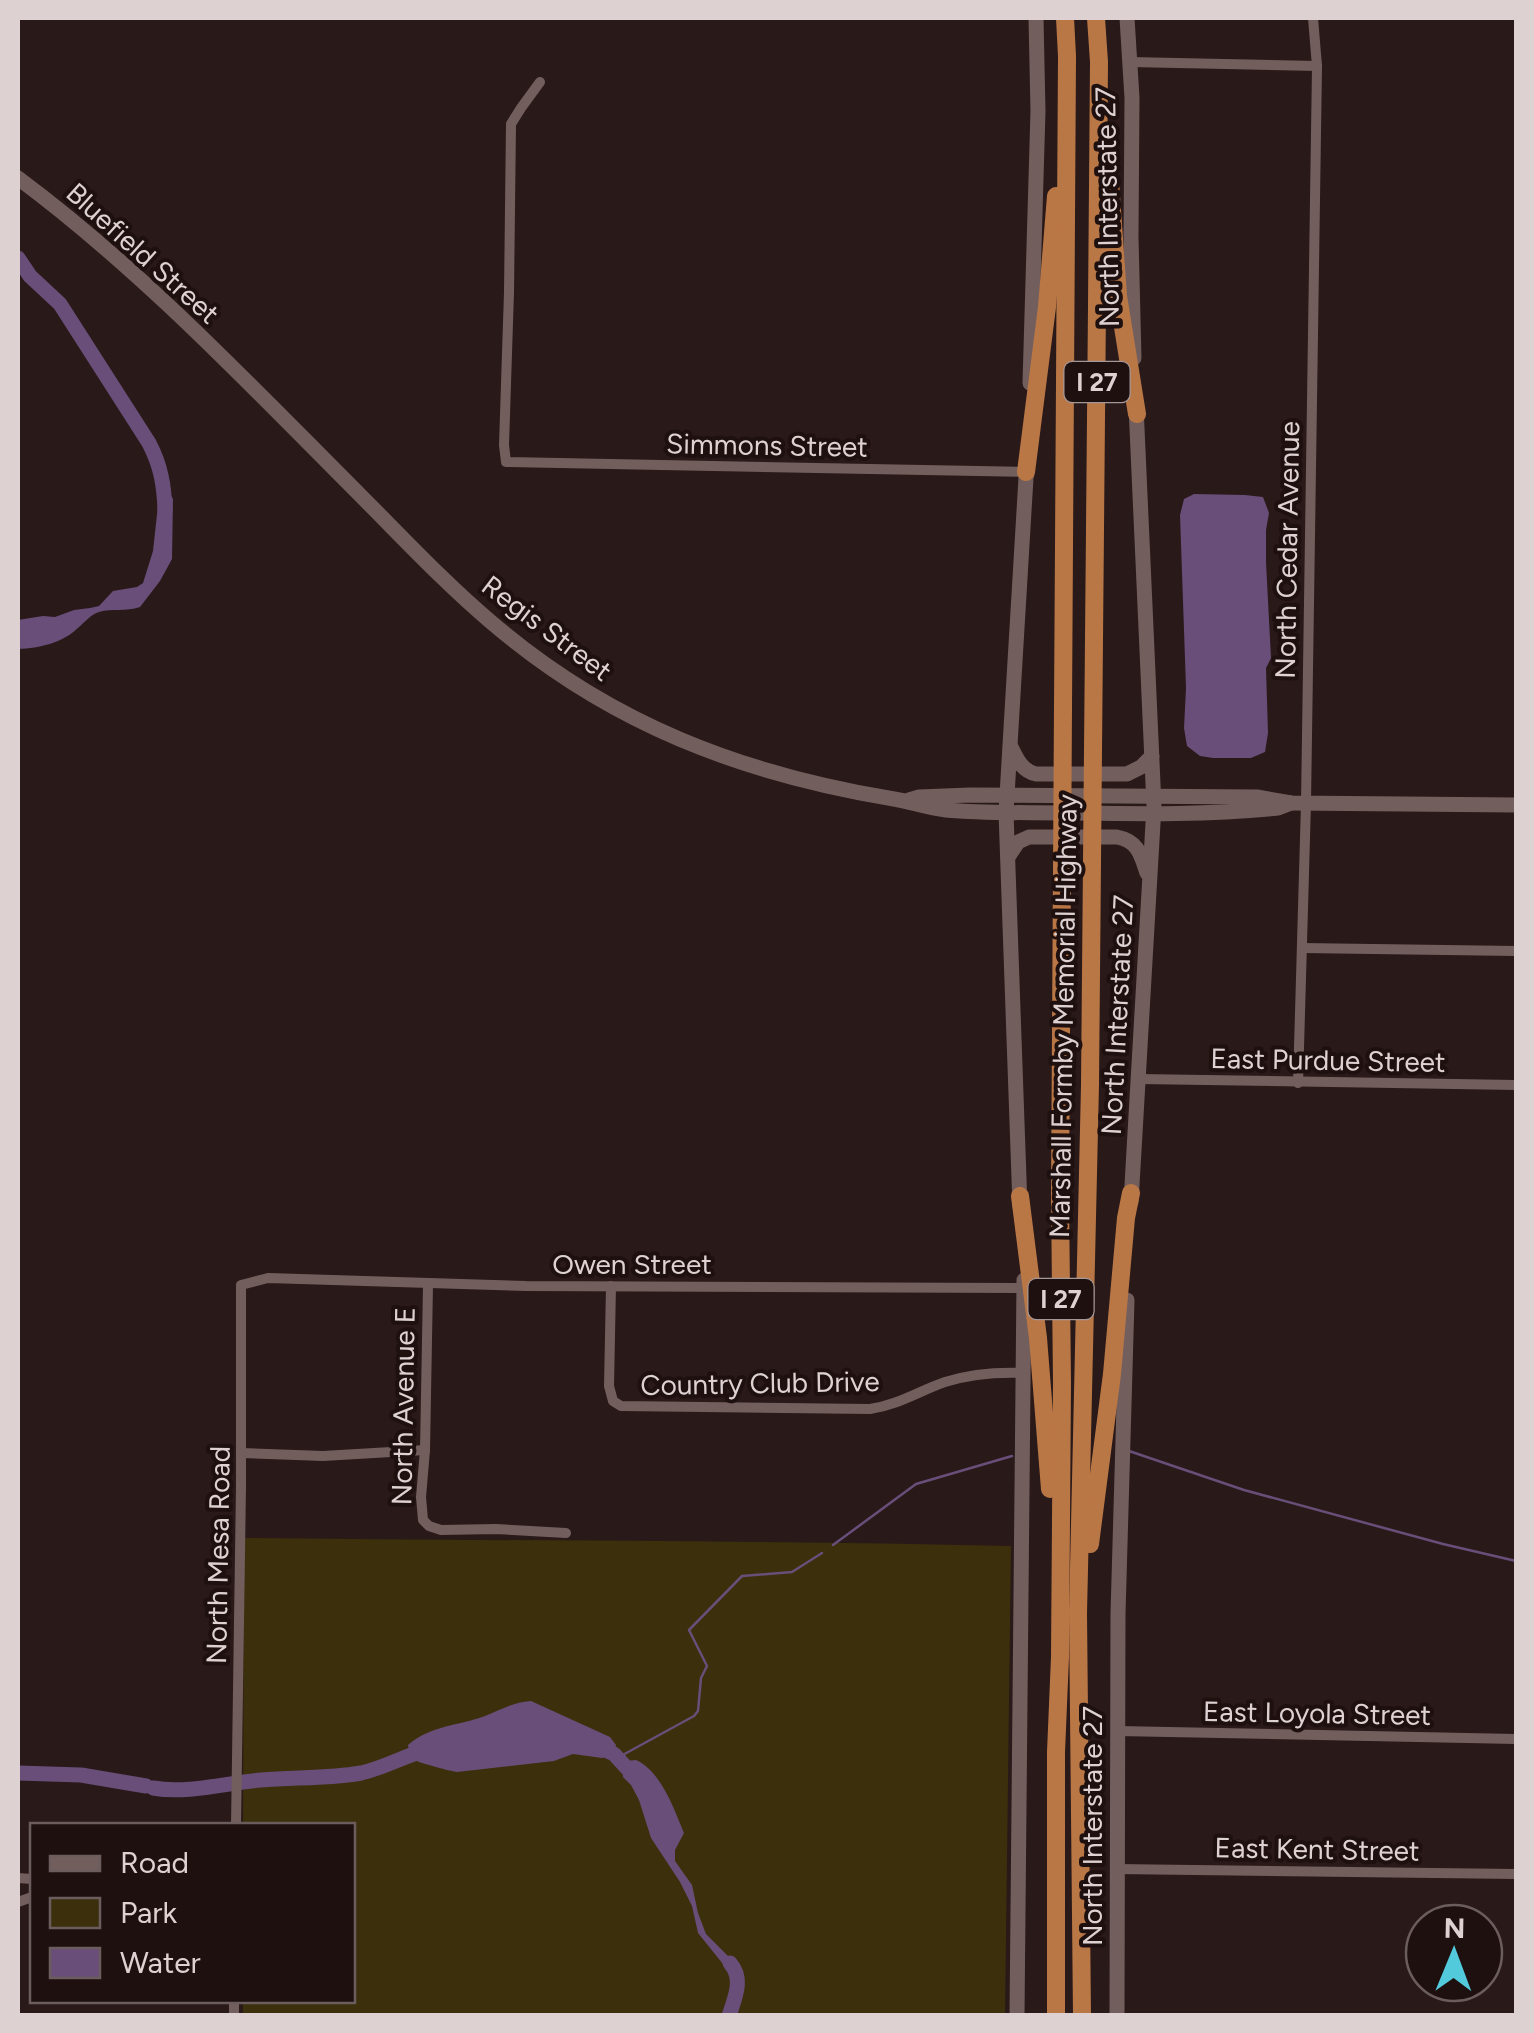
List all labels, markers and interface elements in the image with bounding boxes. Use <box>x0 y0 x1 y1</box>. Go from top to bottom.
street label: North Interstate 27 <box>1088 87 1126 327</box>
street label: Bluefield Street <box>59 175 227 331</box>
road number: I 27 <box>1064 362 1130 402</box>
street label: North Cedar Avenue <box>1268 421 1306 679</box>
street label: Simmons Street <box>666 426 868 464</box>
street label: Regis Street <box>475 568 619 688</box>
street label: Marshall Formby Memorial Highway <box>1042 793 1084 1238</box>
street label: North Interstate 27 <box>1094 894 1140 1136</box>
street label: East Purdue Street <box>1210 1041 1446 1079</box>
street label: Owen Street <box>552 1247 712 1281</box>
road number: I 27 <box>1028 1279 1094 1319</box>
street label: North Avenue E <box>384 1306 422 1506</box>
street label: Country Club Drive <box>640 1364 880 1402</box>
street label: North Mesa Road <box>199 1446 237 1664</box>
street label: East Loyola Street <box>1203 1694 1431 1732</box>
street label: North Interstate 27 <box>1075 1706 1109 1946</box>
legend <box>30 1823 355 2003</box>
street label: East Kent Street <box>1214 1830 1420 1868</box>
text: Road <box>120 1844 189 1881</box>
text: Park <box>120 1894 178 1931</box>
north arrow <box>1404 1903 1504 2003</box>
text: N <box>1443 1911 1466 1945</box>
text: Water <box>120 1944 201 1981</box>

